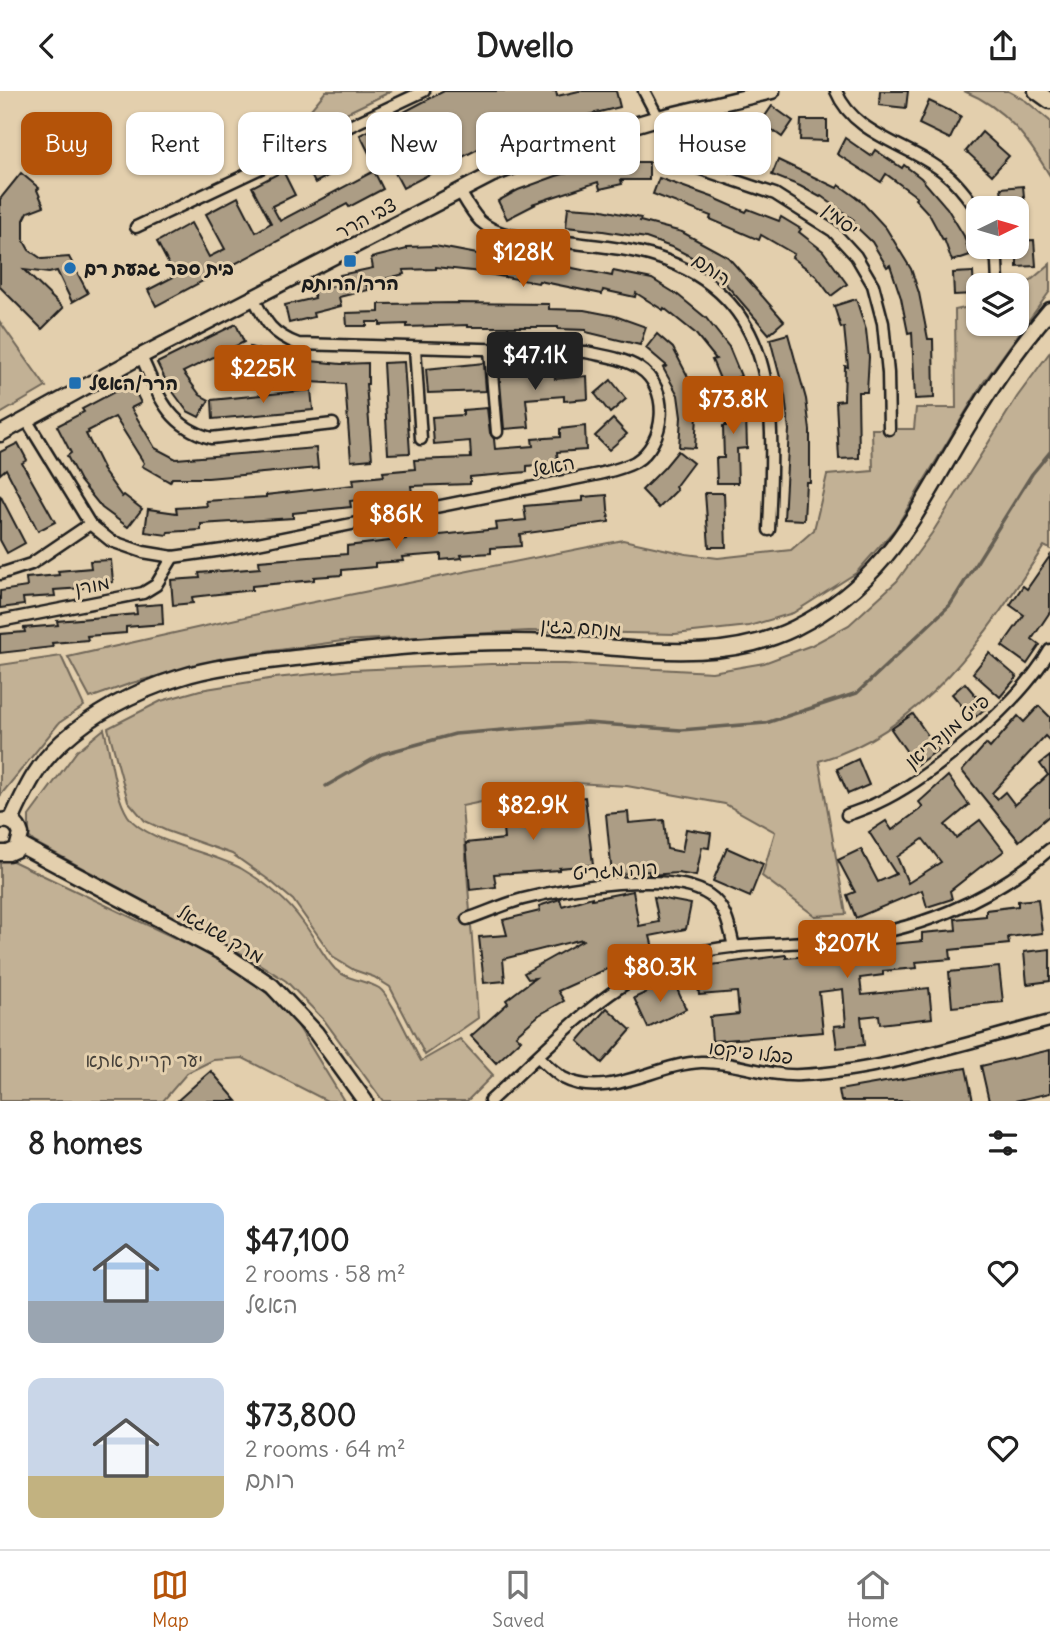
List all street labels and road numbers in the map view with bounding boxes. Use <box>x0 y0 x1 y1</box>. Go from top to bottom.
street label: צבי הרר <box>332 192 400 244</box>
street label: יסמין <box>818 197 864 242</box>
street label: רותם <box>688 247 736 291</box>
street label: האשל <box>529 450 577 482</box>
street label: מורן <box>73 570 112 601</box>
street label: מנחם בגין <box>540 612 622 642</box>
street label: פייט מונדריאן <box>900 689 995 774</box>
street label: רנה מגריט <box>572 855 658 885</box>
street label: מרק שאגאל <box>173 900 269 968</box>
street label: פבלו פיקסו <box>707 1035 795 1069</box>

